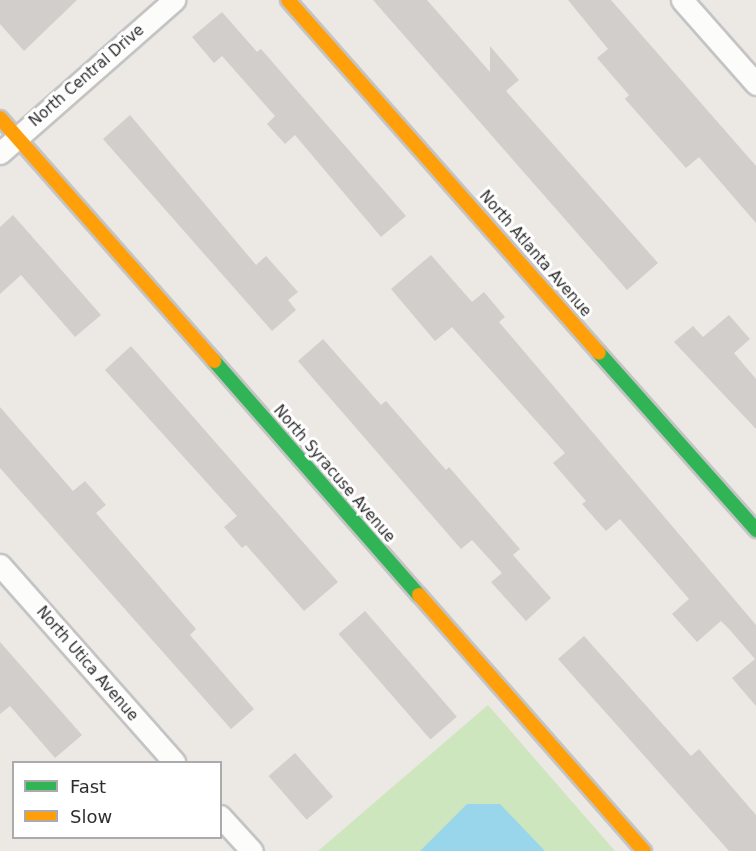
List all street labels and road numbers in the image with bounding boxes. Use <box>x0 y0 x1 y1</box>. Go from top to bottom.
street label: North Central Drive <box>26 21 148 131</box>
street label: North Atlanta Avenue <box>475 187 595 321</box>
street label: North Syracuse Avenue <box>270 402 398 546</box>
street label: North Utica Avenue <box>32 603 142 725</box>

